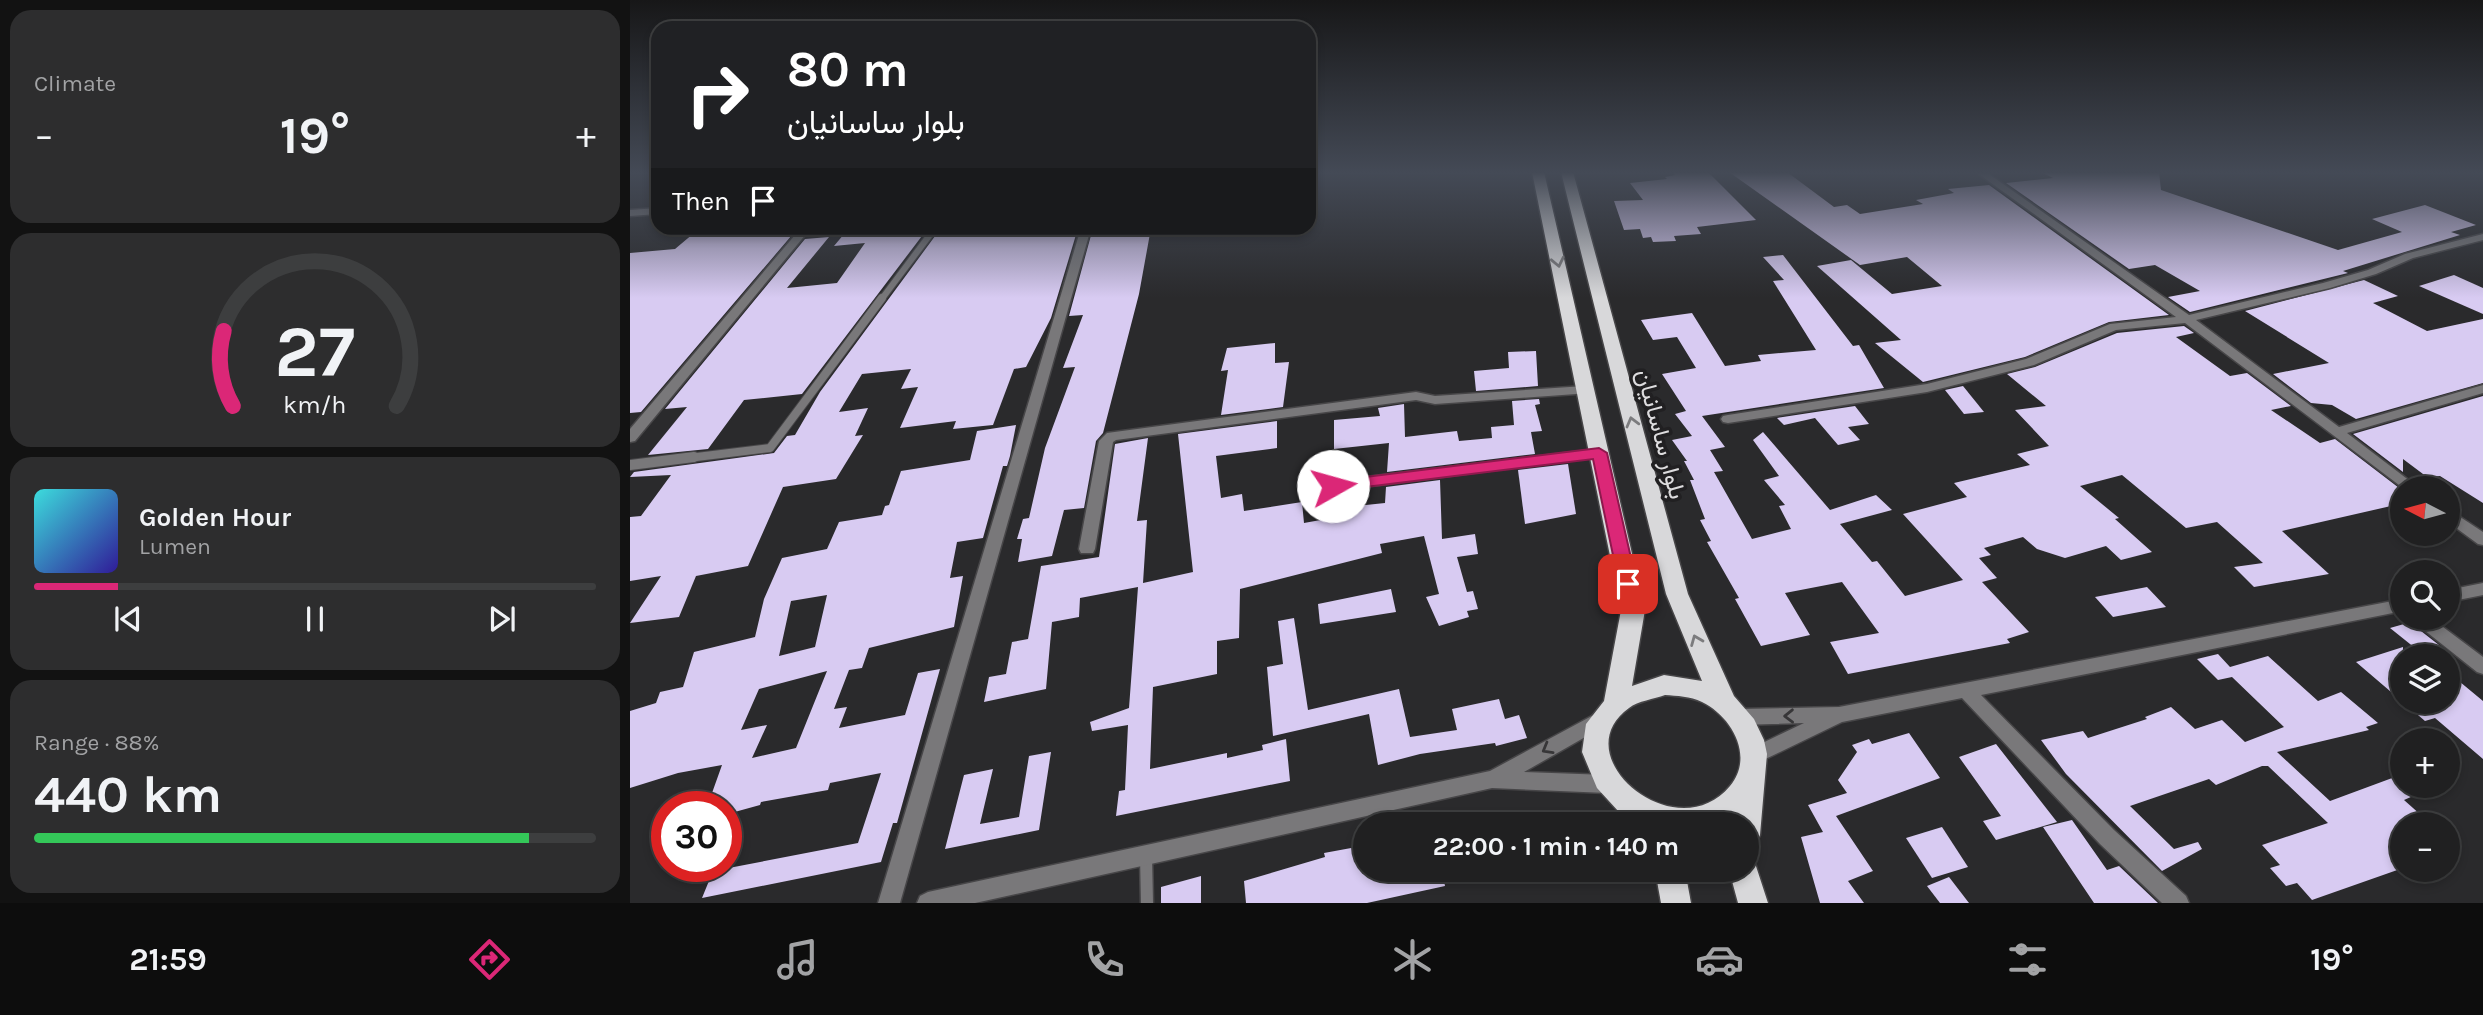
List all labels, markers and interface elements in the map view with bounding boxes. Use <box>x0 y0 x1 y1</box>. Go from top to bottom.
text: 80 m <box>787 41 909 98</box>
icon: right <box>672 49 763 140</box>
text: Climate <box>34 70 116 97</box>
text: بلوار ساسانیان <box>787 104 965 141</box>
text: 19° <box>280 105 350 166</box>
text: − <box>34 113 54 158</box>
text: + <box>576 113 596 158</box>
icon: arrive <box>744 182 782 220</box>
text: Then <box>672 186 730 217</box>
one-way arrow <box>1549 256 1564 268</box>
text: 27 <box>275 309 355 394</box>
street label: بلوار ساسانیان <box>1629 366 1692 502</box>
text: km/h <box>283 390 347 419</box>
one-way arrow <box>1626 416 1641 428</box>
position arrow <box>1296 449 1370 523</box>
north arrow <box>2390 476 2460 546</box>
map controls <box>2390 476 2460 882</box>
text: Golden Hour <box>139 502 291 533</box>
text: Lumen <box>139 533 211 560</box>
pin <box>1598 554 1658 614</box>
button: search <box>2390 560 2460 630</box>
icon: arrive <box>1609 565 1647 603</box>
icon: previous <box>109 600 147 638</box>
icon: pause <box>296 600 334 638</box>
icon: next <box>483 600 521 638</box>
one-way arrow <box>1691 635 1705 647</box>
button: layers <box>2390 644 2460 714</box>
one-way arrow <box>1784 708 1794 724</box>
button: + <box>2390 728 2460 798</box>
text: Range · 88% <box>34 729 159 756</box>
one-way arrow <box>1542 741 1555 754</box>
text: 440 km <box>34 764 222 825</box>
speed limit sign: 30 <box>651 791 742 882</box>
button: − <box>2390 812 2460 882</box>
text: 22:00 · 1 min · 140 m <box>1433 831 1679 862</box>
icon: directions <box>465 935 514 984</box>
icon: music <box>773 935 822 984</box>
icon: phone <box>1080 935 1129 984</box>
icon: climate <box>1388 935 1437 984</box>
icon: car <box>1695 935 1744 984</box>
icon: filters <box>2003 935 2052 984</box>
text: 21:59 <box>129 941 207 978</box>
text: 19° <box>2310 941 2354 978</box>

